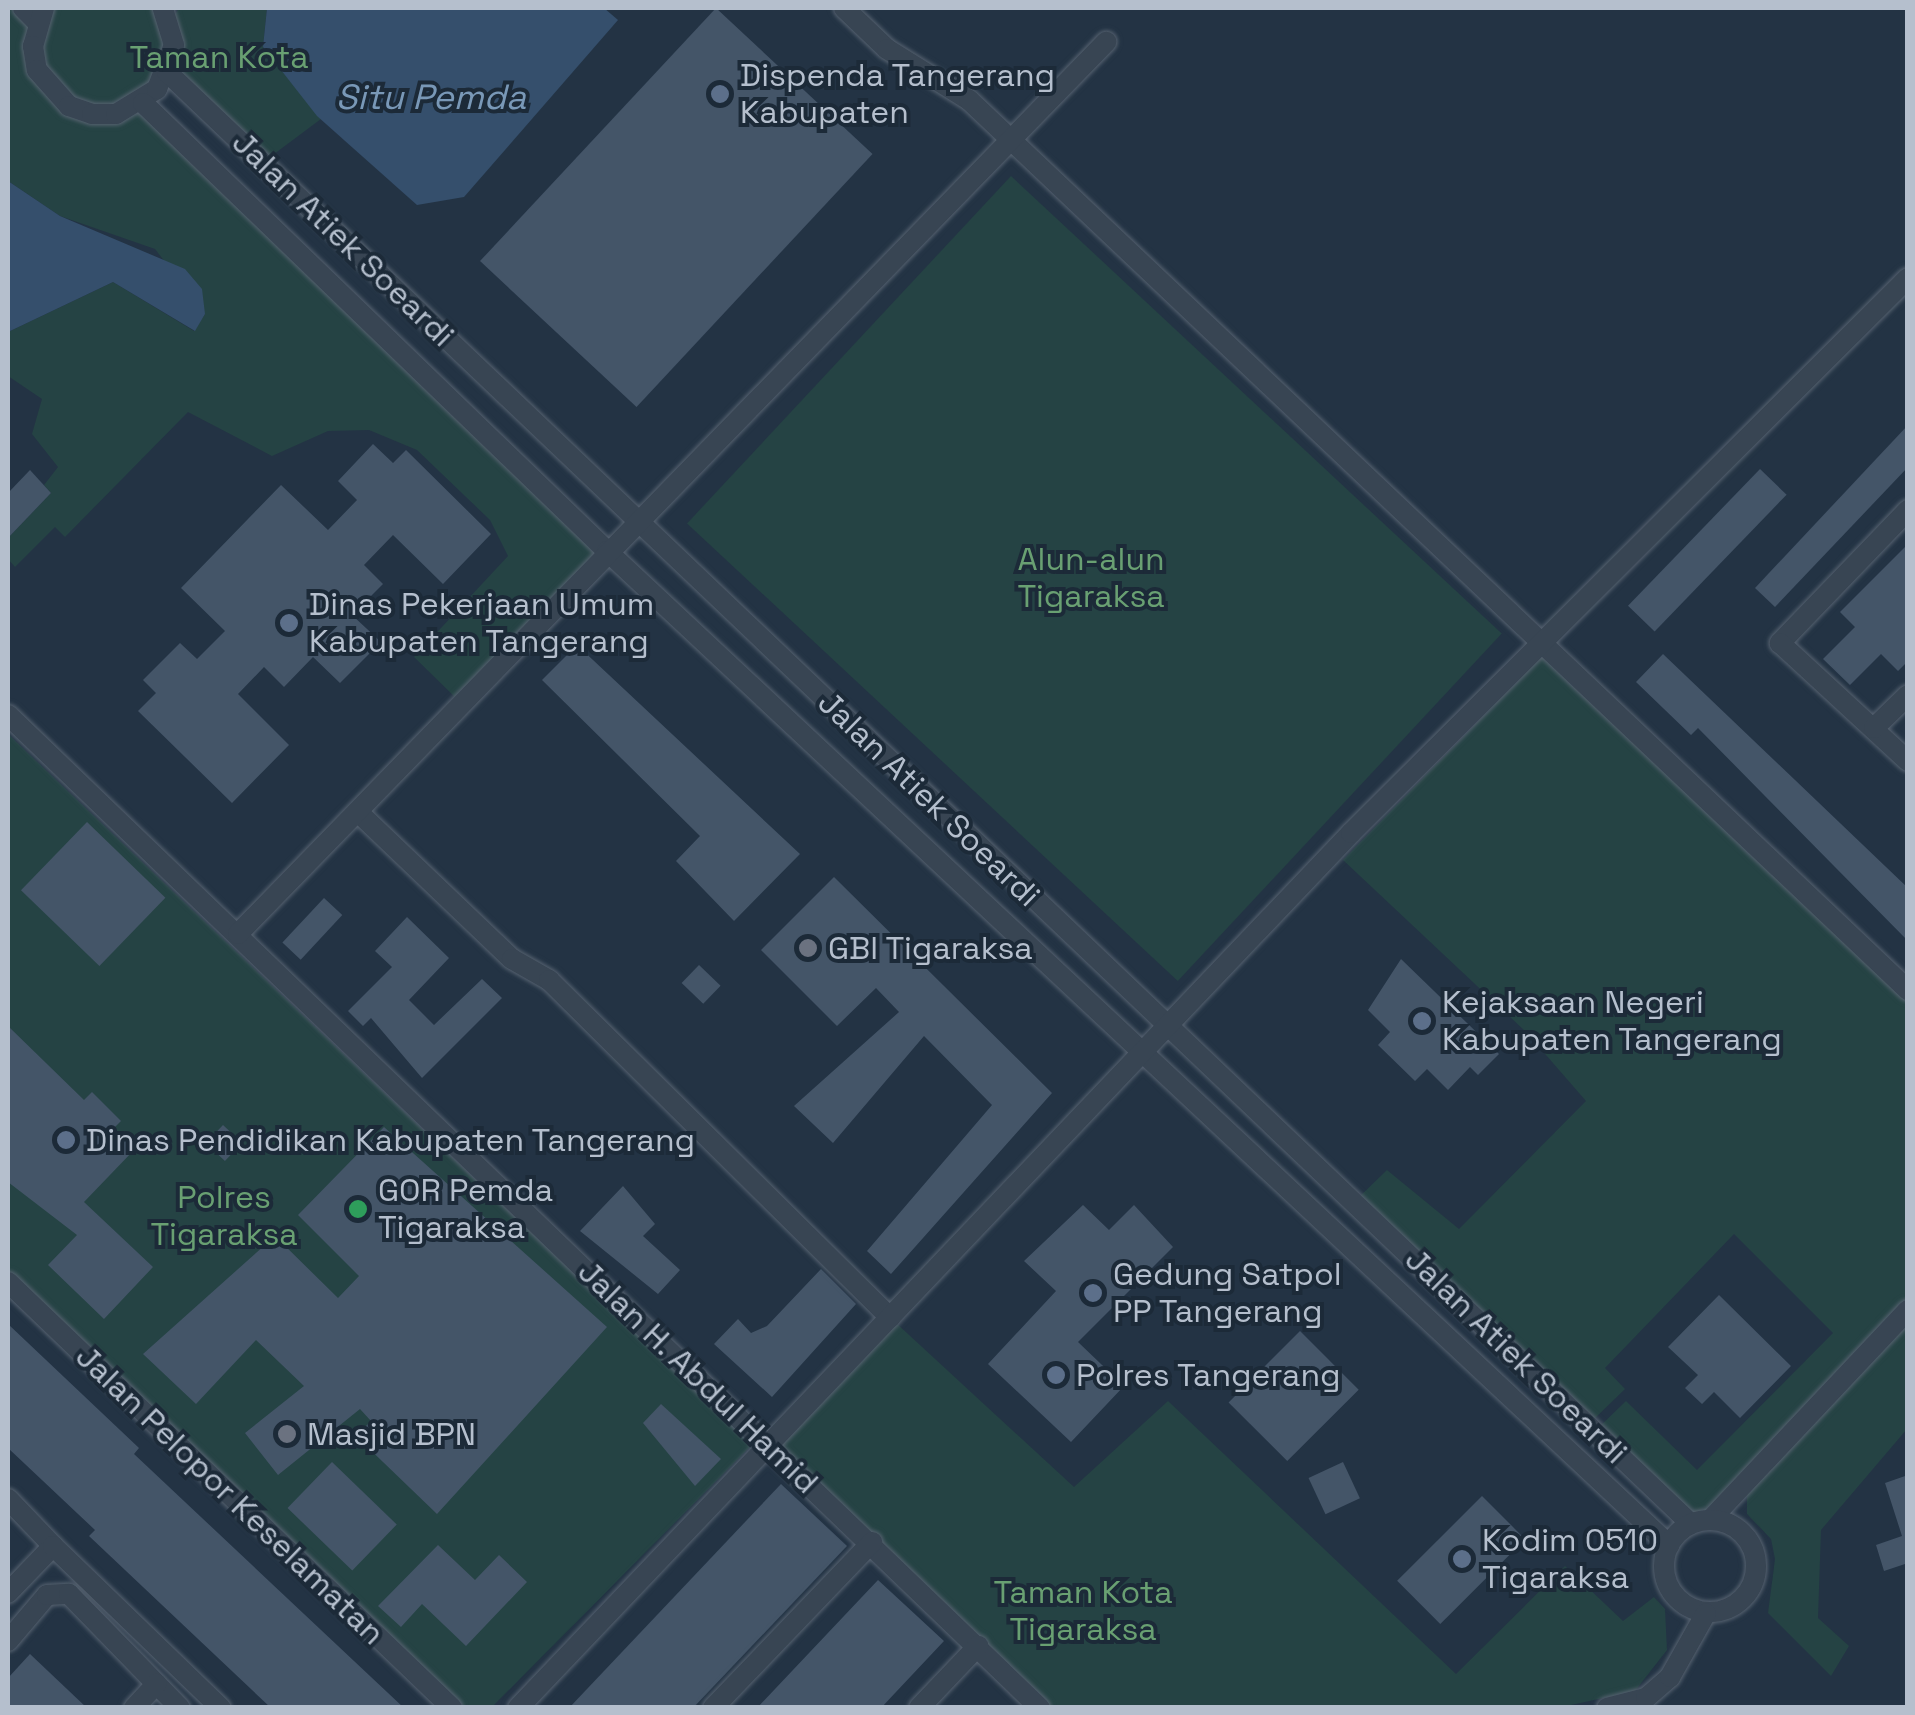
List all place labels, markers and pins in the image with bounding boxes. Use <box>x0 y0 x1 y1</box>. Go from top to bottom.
place label: Dispenda Tangerang Kabupaten <box>740 57 1056 132</box>
marker: Dispenda Tangerang Kabupaten <box>709 83 731 105</box>
place label: Dinas Pekerjaan Umum Kabupaten Tangerang <box>309 586 654 661</box>
marker: Dinas Pekerjaan Umum Kabupaten Tangerang <box>278 612 300 634</box>
place label: GBI Tigaraksa <box>828 929 1033 967</box>
marker: GBI Tigaraksa <box>797 937 819 959</box>
place label: Kejaksaan Negeri Kabupaten Tangerang <box>1442 984 1783 1059</box>
marker: Kejaksaan Negeri Kabupaten Tangerang <box>1411 1010 1433 1032</box>
place label: Dinas Pendidikan Kabupaten Tangerang <box>86 1121 696 1159</box>
marker: Dinas Pendidikan Kabupaten Tangerang <box>55 1129 77 1151</box>
place label: GOR Pemda Tigaraksa <box>378 1172 553 1247</box>
marker: GOR Pemda Tigaraksa <box>347 1198 369 1220</box>
place label: Gedung Satpol PP Tangerang <box>1113 1256 1342 1331</box>
marker: Gedung Satpol PP Tangerang <box>1082 1282 1104 1304</box>
place label: Polres Tangerang <box>1076 1356 1341 1394</box>
marker: Polres Tangerang <box>1045 1364 1067 1386</box>
place label: Masjid BPN <box>307 1415 476 1453</box>
marker: Masjid BPN <box>276 1423 298 1445</box>
place label: Kodim 0510 Tigaraksa <box>1482 1522 1658 1597</box>
marker: Kodim 0510 Tigaraksa <box>1451 1548 1473 1570</box>

